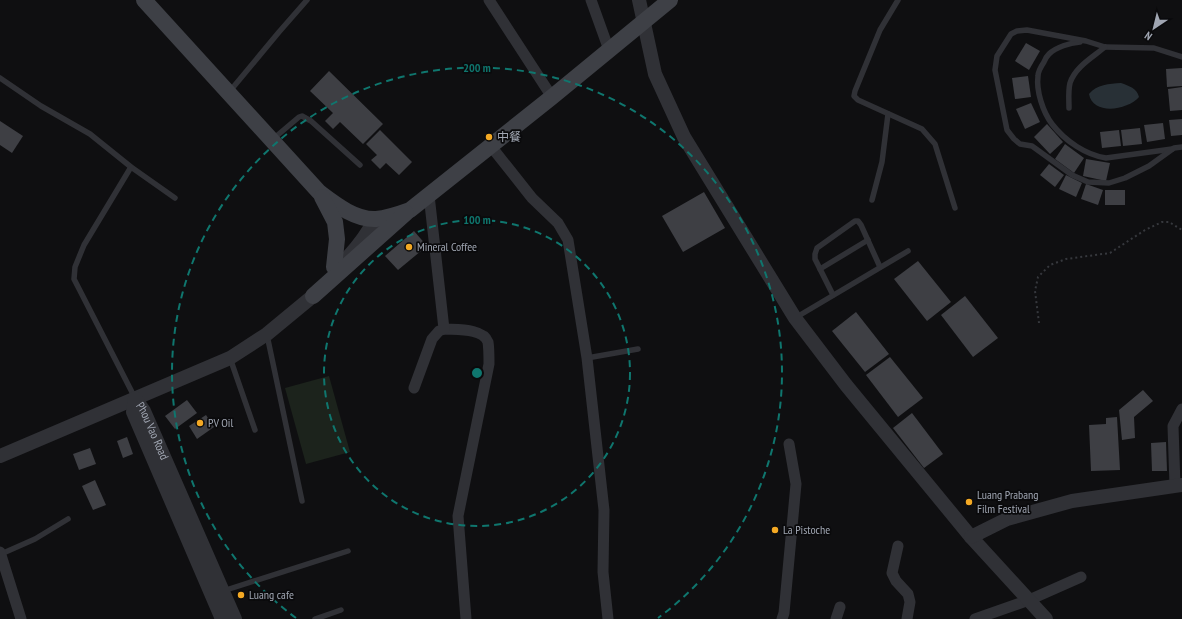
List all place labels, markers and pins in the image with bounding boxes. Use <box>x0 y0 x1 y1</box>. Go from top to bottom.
place label: 中餐 <box>497 129 521 144</box>
marker: 中餐 <box>484 132 494 142</box>
place label: Mineral Coffee <box>417 239 477 254</box>
marker: Mineral Coffee <box>404 242 414 252</box>
centre of rings <box>470 366 484 380</box>
place label: PV Oil <box>208 415 233 430</box>
marker: PV Oil <box>195 418 205 428</box>
place label: Luang Prabang Film Festival <box>977 487 1038 516</box>
marker: Luang Prabang Film Festival <box>964 497 974 507</box>
place label: La Pistoche <box>783 522 830 537</box>
marker: La Pistoche <box>770 525 780 535</box>
place label: Luang cafe <box>249 587 294 602</box>
marker: Luang cafe <box>236 590 246 600</box>

